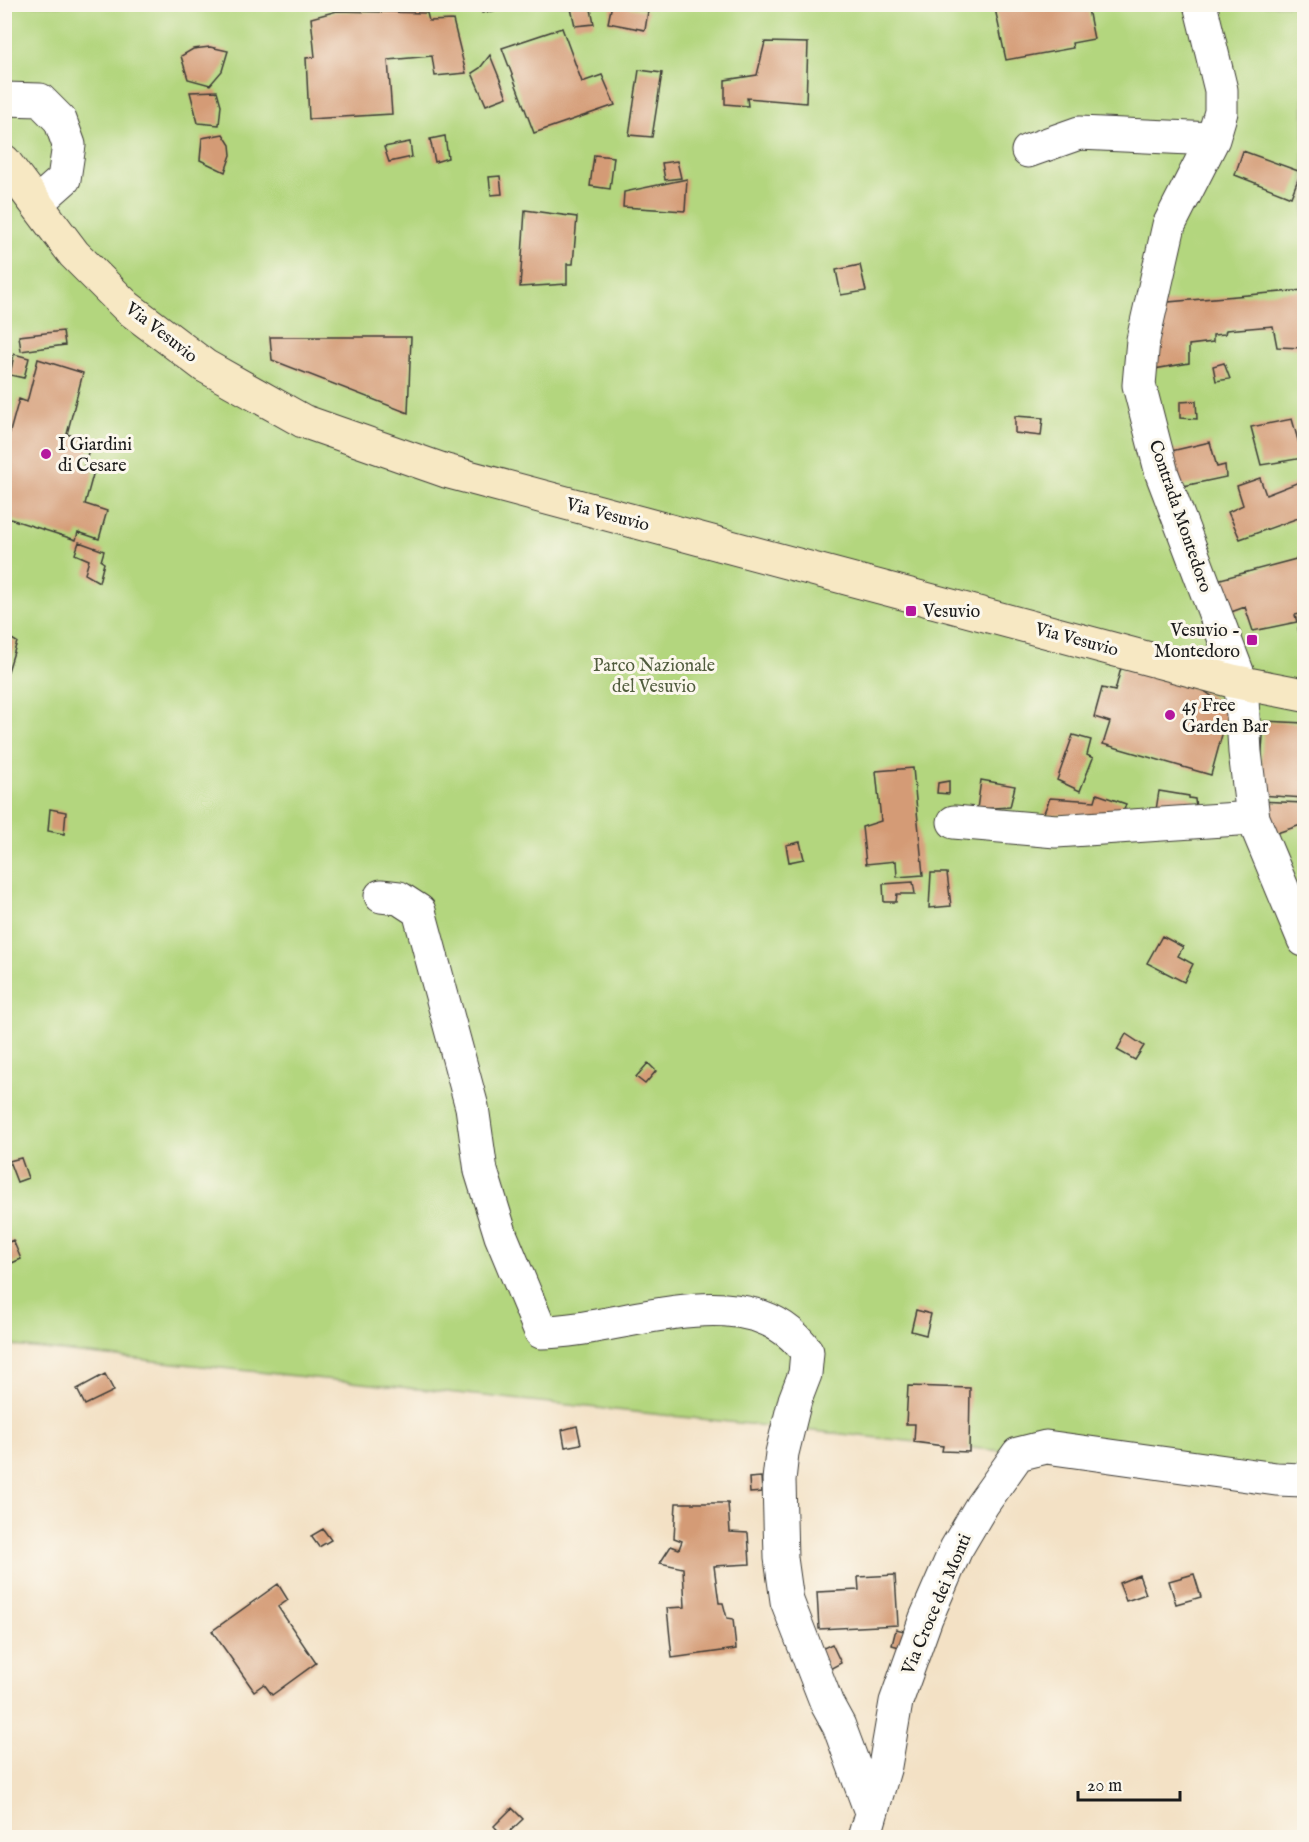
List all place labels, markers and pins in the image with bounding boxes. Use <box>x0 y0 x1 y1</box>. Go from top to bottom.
place label: I Giardini di Cesare <box>58 434 132 478</box>
marker: I Giardini di Cesare <box>39 447 53 461</box>
place label: Vesuvio <box>922 601 980 624</box>
marker: Vesuvio <box>904 604 918 618</box>
place label: Vesuvio - Montedoro <box>1154 620 1240 664</box>
marker: Vesuvio - Montedoro <box>1245 633 1259 647</box>
place label: 45 Free Garden Bar <box>1182 695 1269 739</box>
marker: 45 Free Garden Bar <box>1163 708 1177 722</box>

